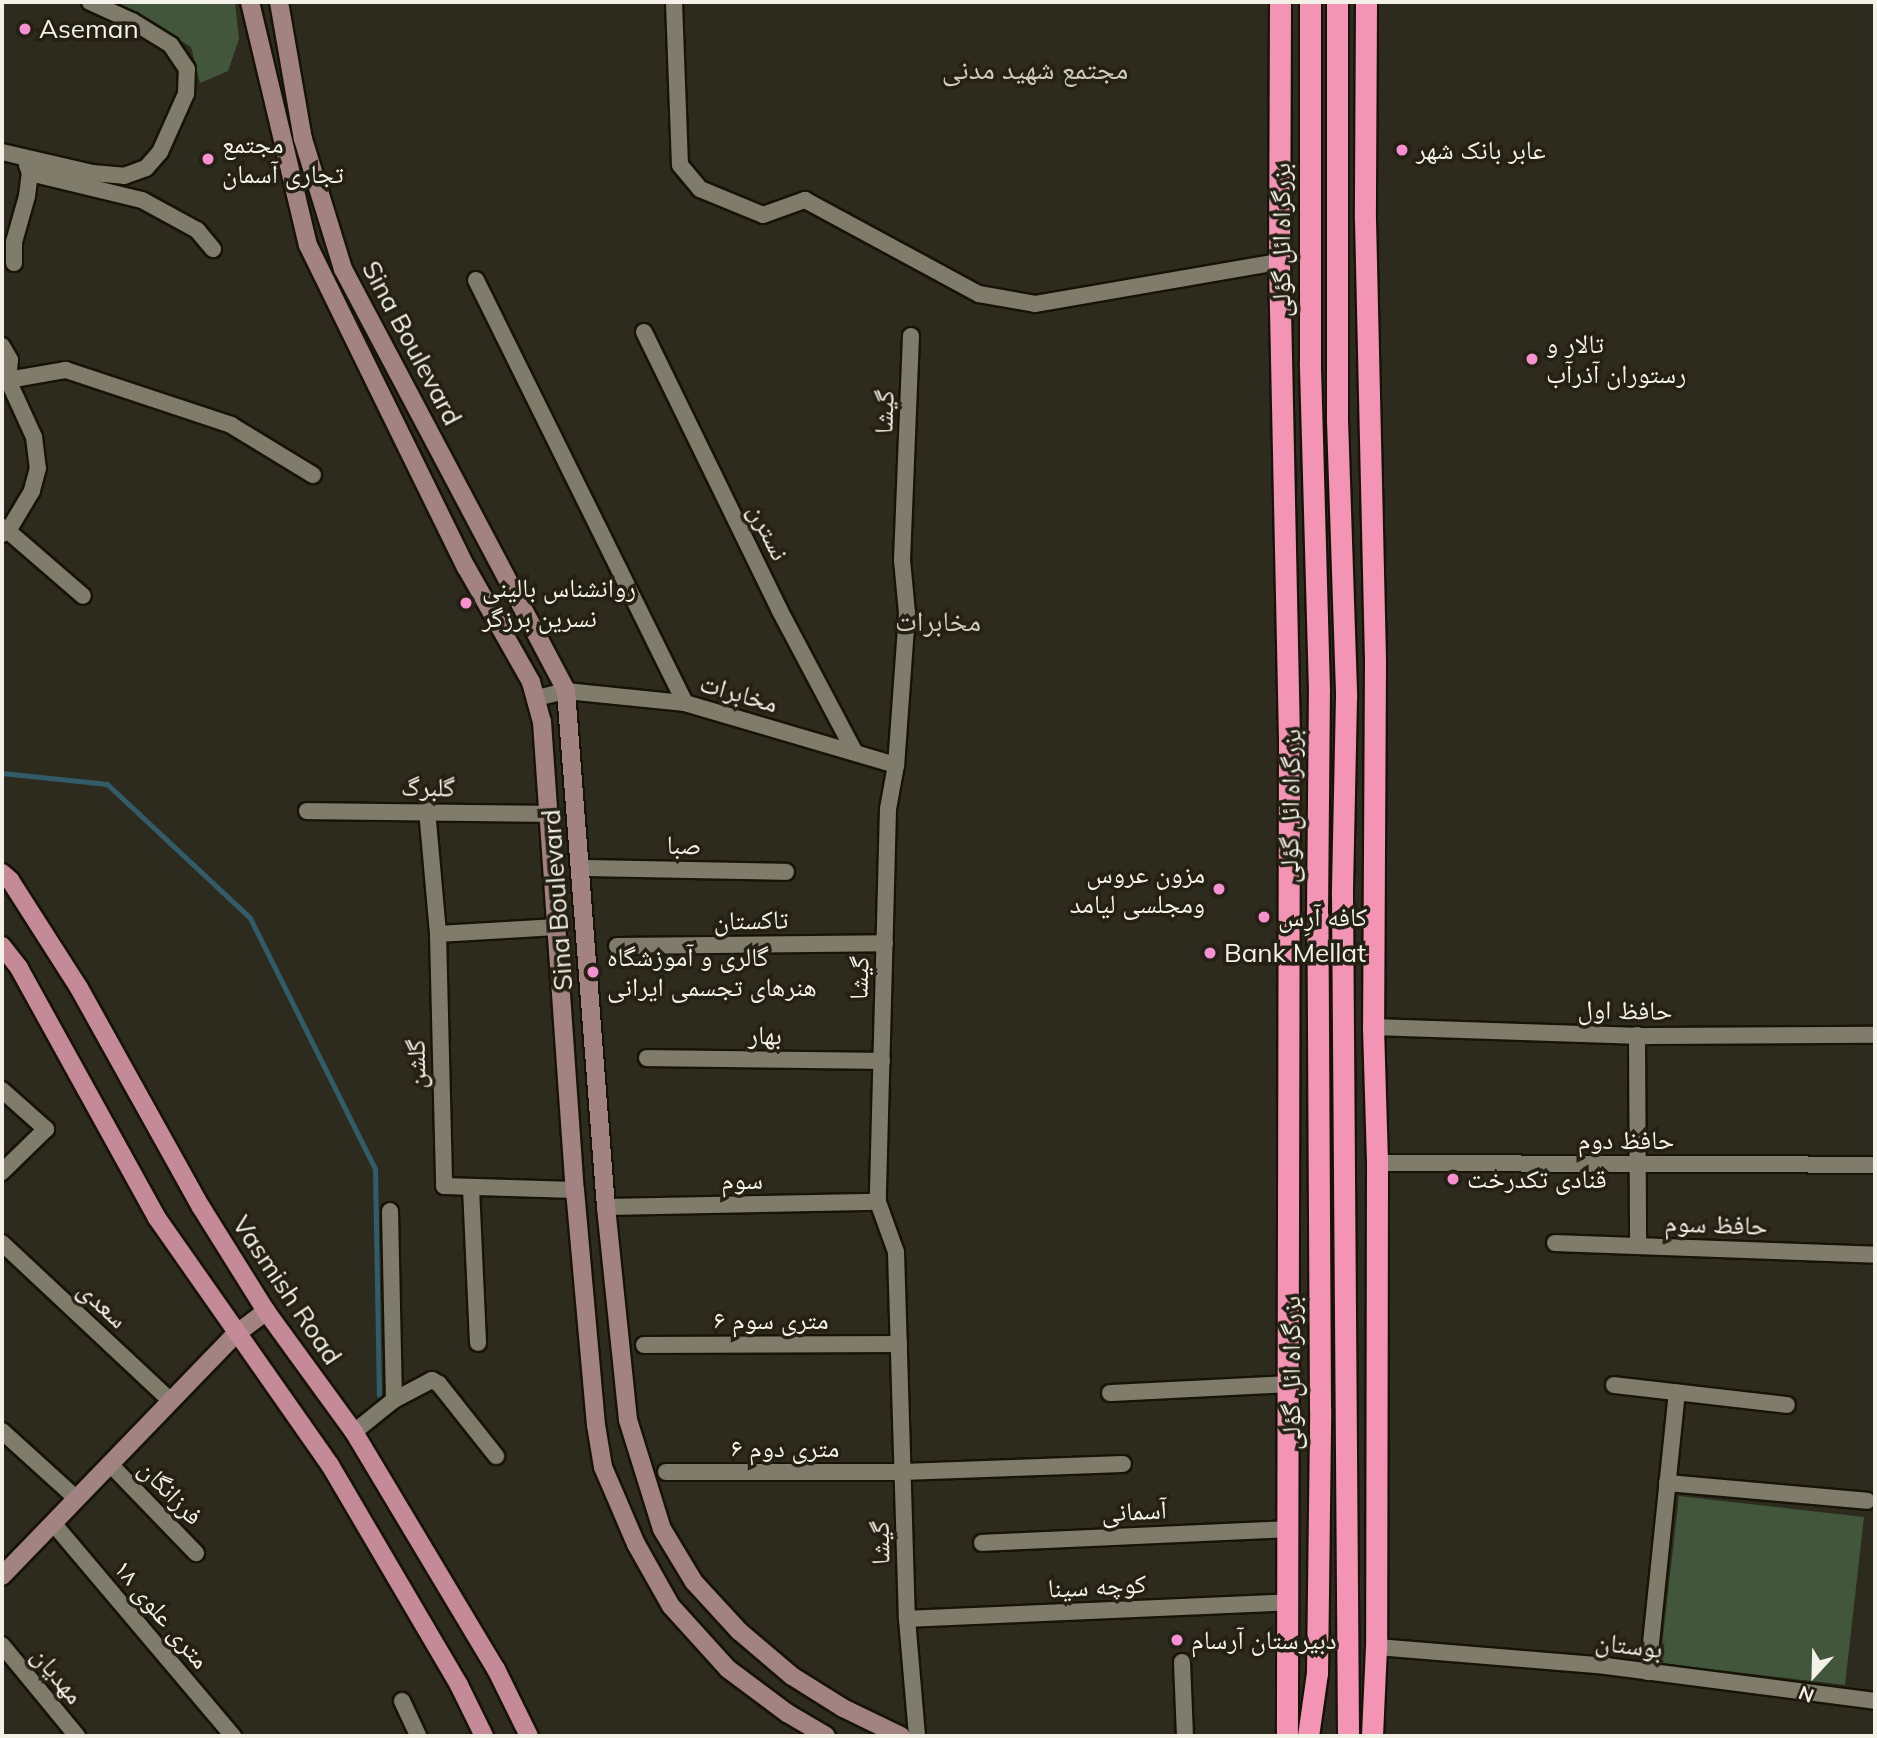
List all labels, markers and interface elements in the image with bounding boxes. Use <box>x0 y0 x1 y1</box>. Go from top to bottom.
place label: Aseman <box>39 13 139 45</box>
marker: Aseman <box>17 21 33 37</box>
district label: مجتمع شهید مدنی <box>942 52 1128 86</box>
place label: مجتمع تجاری آسمان <box>222 128 344 190</box>
place label: عابر بانک شهر <box>1416 134 1546 166</box>
marker: عابر بانک شهر <box>1394 142 1410 158</box>
marker: مجتمع تجاری آسمان <box>200 151 216 167</box>
street label: بزرگراه ائل گؤلی <box>1265 163 1297 317</box>
street label: Sina Boulevard <box>356 255 468 431</box>
place label: تالار و رستوران آذرآب <box>1546 328 1686 390</box>
marker: تالار و رستوران آذرآب <box>1524 351 1540 367</box>
street label: گیشا <box>868 389 900 435</box>
street label: نسترن <box>742 498 796 566</box>
place label: روانشناس بالینی نسرین برزگر <box>482 572 636 634</box>
marker: روانشناس بالینی نسرین برزگر <box>456 593 476 613</box>
district label: مخابرات <box>895 604 981 638</box>
street label: مخابرات <box>696 667 782 719</box>
street label: بزرگراه ائل گؤلی <box>1273 729 1307 883</box>
street label: گلبرگ <box>401 771 455 803</box>
street label: Sina Boulevard <box>535 808 579 992</box>
street label: صبا <box>666 829 702 861</box>
place label: مزون عروس ومجلسی لیامد <box>1070 858 1205 920</box>
marker: مزون عروس ومجلسی لیامد <box>1211 881 1227 897</box>
place label: کافه آرِس <box>1278 901 1367 933</box>
street label: تاکستان <box>713 904 789 936</box>
marker: کافه آرِس <box>1256 909 1272 925</box>
place label: Bank Mellat <box>1224 937 1366 969</box>
place label: گالری و آموزشگاه هنرهای تجسمی ایرانی <box>607 941 817 1002</box>
marker: Bank Mellat <box>1202 945 1218 961</box>
street label: گیشا <box>843 955 875 1001</box>
marker: گالری و آموزشگاه هنرهای تجسمی ایرانی <box>585 964 601 980</box>
street label: حافظ اول <box>1577 994 1673 1026</box>
street label: بهار <box>748 1019 782 1051</box>
street label: گلشن <box>400 1039 432 1089</box>
street label: حافظ دوم <box>1578 1124 1674 1156</box>
place label: قنادی تکدرخت <box>1467 1163 1607 1195</box>
street label: سوم <box>721 1164 763 1196</box>
marker: قنادی تکدرخت <box>1445 1171 1461 1187</box>
street label: حافظ سوم <box>1664 1207 1768 1241</box>
street label: Vasmish Road <box>226 1210 348 1370</box>
street label: سعدی <box>72 1273 134 1335</box>
street label: بزرگراه ائل گؤلی <box>1275 1296 1307 1450</box>
street label: ۶ متری سوم <box>713 1304 829 1336</box>
street label: ۶ متری دوم <box>731 1432 839 1464</box>
street label: فرزانگان <box>132 1453 210 1531</box>
street label: آسمانی <box>1100 1494 1168 1528</box>
street label: گیشا <box>864 1521 896 1565</box>
street label: ۱۸ متری علوی <box>107 1553 217 1675</box>
street label: کوچه سینا <box>1047 1568 1147 1604</box>
place label: دبیرستان آرسام <box>1191 1624 1336 1656</box>
street label: بوستان <box>1594 1625 1664 1665</box>
marker: دبیرستان آرسام <box>1169 1632 1185 1648</box>
street label: مهدیان <box>25 1640 91 1710</box>
north arrow <box>1779 1640 1849 1710</box>
text: N <box>1795 1681 1817 1708</box>

